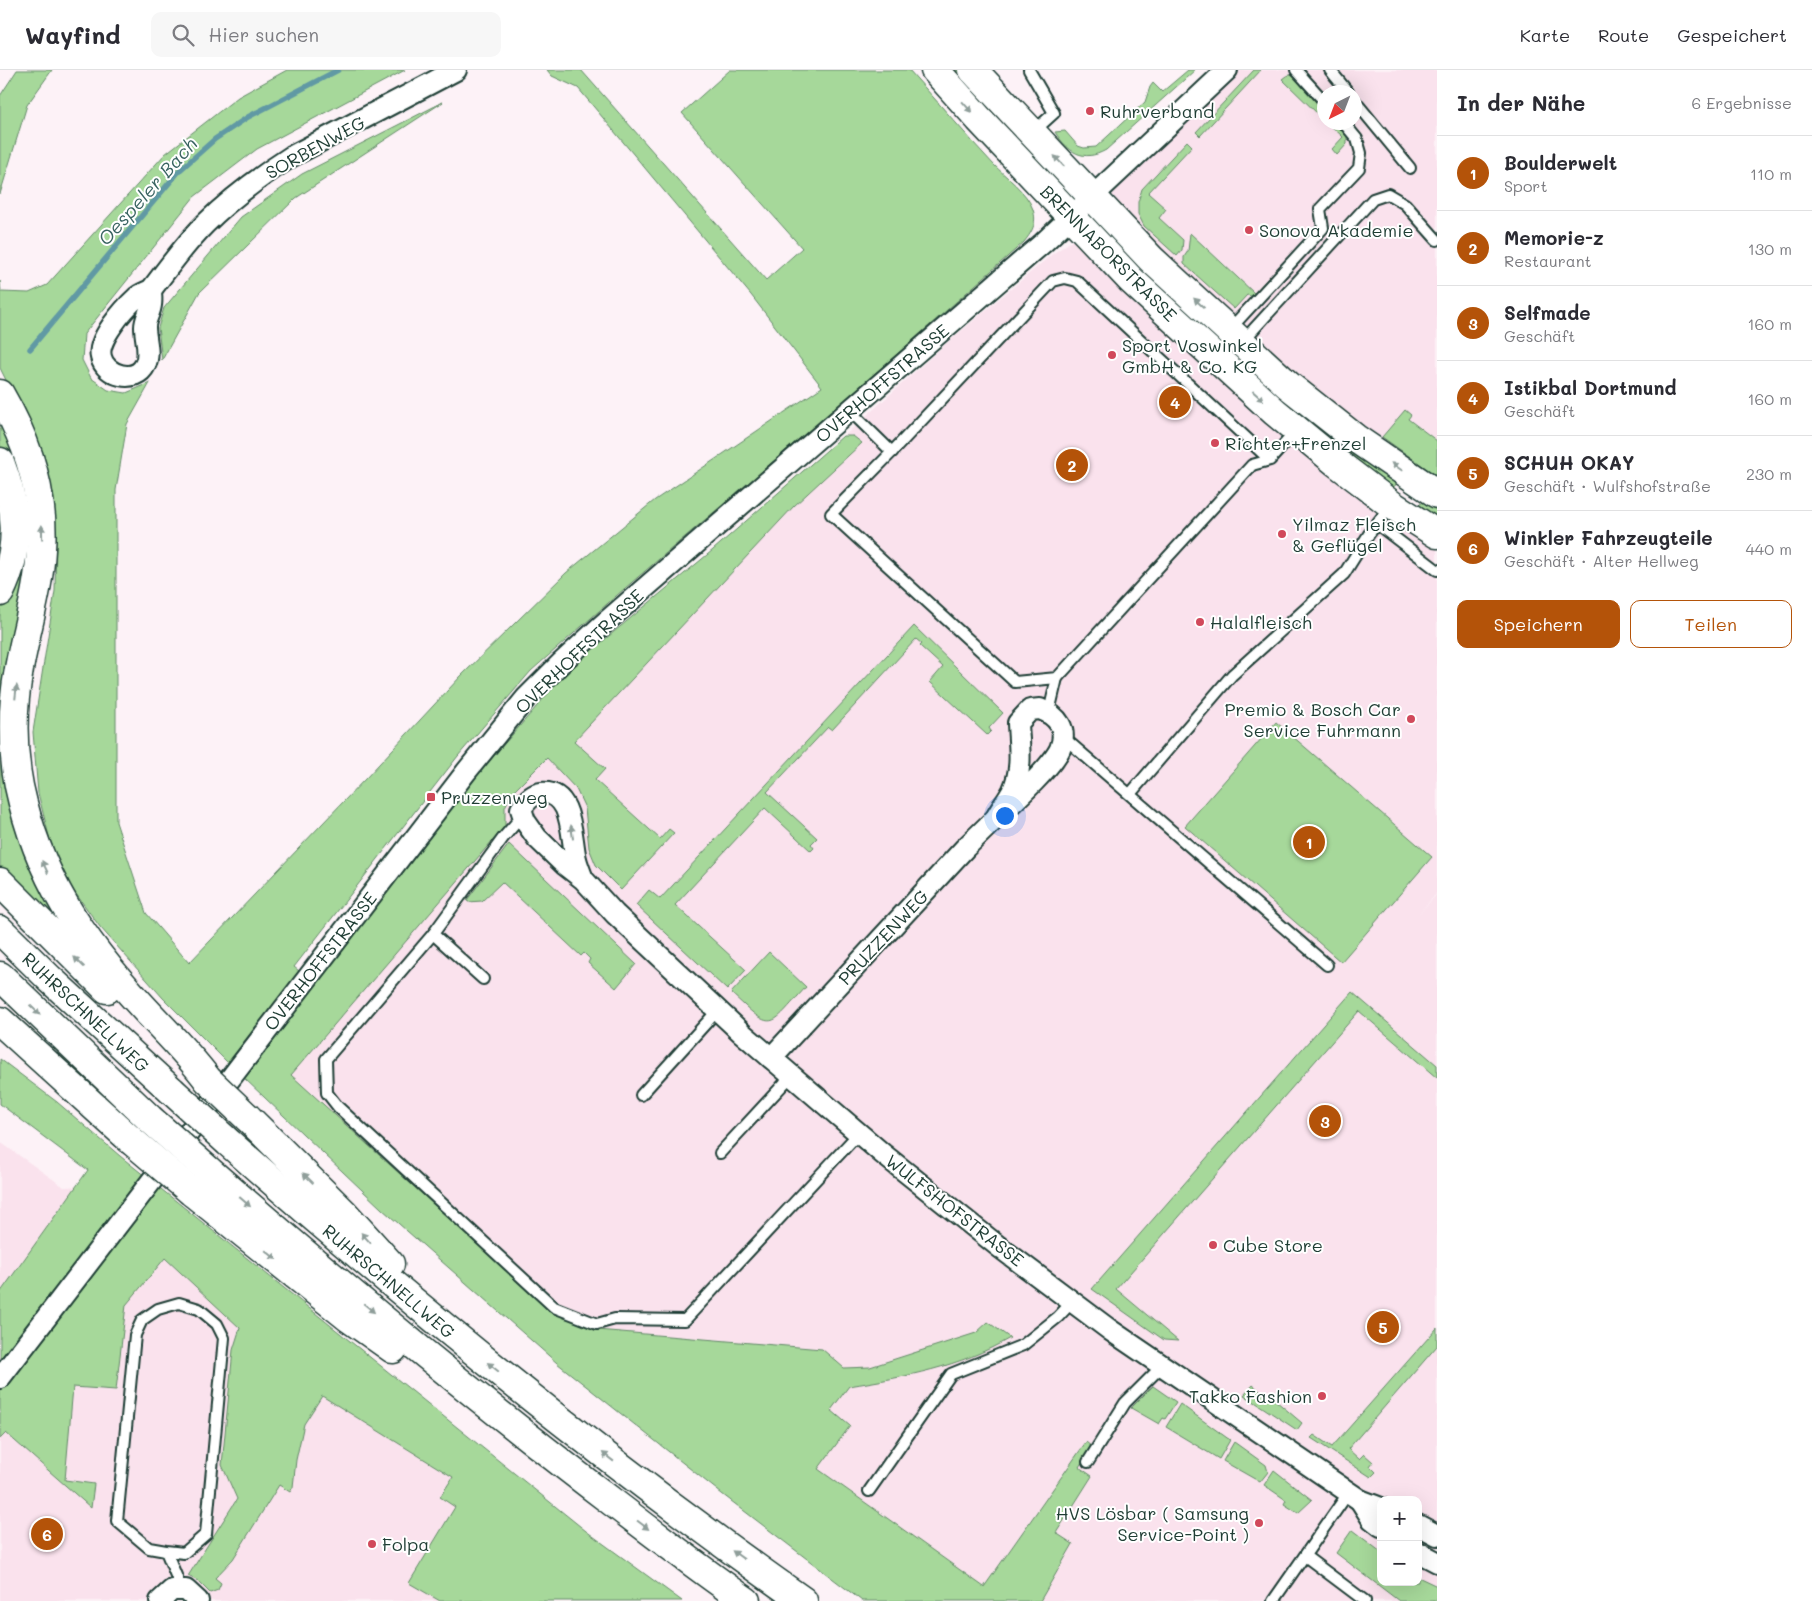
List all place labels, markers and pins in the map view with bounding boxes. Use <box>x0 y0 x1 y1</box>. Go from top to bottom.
place label: Ruhrverband <box>1100 99 1214 123</box>
marker: Ruhrverband <box>1084 105 1096 117</box>
place label: Sonova Akademie <box>1259 218 1414 242</box>
marker: Sonova Akademie <box>1243 224 1255 236</box>
place label: Sport Voswinkel GmbH & Co. KG <box>1122 333 1262 378</box>
marker: Sport Voswinkel GmbH & Co. KG <box>1106 349 1118 361</box>
pin: 4 <box>1159 383 1191 421</box>
place label: Richter+Frenzel <box>1225 431 1366 455</box>
marker: Richter+Frenzel <box>1209 437 1221 449</box>
pin: 2 <box>1056 446 1088 484</box>
place label: Yilmaz Fleisch & Geflügel <box>1292 512 1416 557</box>
marker: Yilmaz Fleisch & Geflügel <box>1276 528 1288 540</box>
place label: Halalfleisch <box>1210 610 1312 634</box>
marker: Halalfleisch <box>1194 616 1206 628</box>
place label: Premio & Bosch Car Service Fuhrmann <box>1225 697 1401 742</box>
marker: Premio & Bosch Car Service Fuhrmann <box>1405 713 1417 725</box>
place label: Pruzzenweg <box>441 785 548 809</box>
marker: Pruzzenweg <box>425 791 437 803</box>
pin: 1 <box>1293 823 1325 861</box>
pin: 3 <box>1309 1102 1341 1140</box>
place label: Cube Store <box>1223 1233 1323 1257</box>
marker: Cube Store <box>1207 1239 1219 1251</box>
pin: 5 <box>1367 1308 1399 1346</box>
place label: Takko Fashion <box>1189 1384 1312 1408</box>
marker: Takko Fashion <box>1316 1390 1328 1402</box>
place label: HVS Lösbar ( Samsung Service-Point ) <box>1056 1501 1249 1546</box>
pin: 6 <box>31 1515 63 1553</box>
marker: HVS Lösbar ( Samsung Service-Point ) <box>1253 1517 1265 1529</box>
place label: Folpa <box>382 1532 430 1556</box>
marker: Folpa <box>366 1538 378 1550</box>

